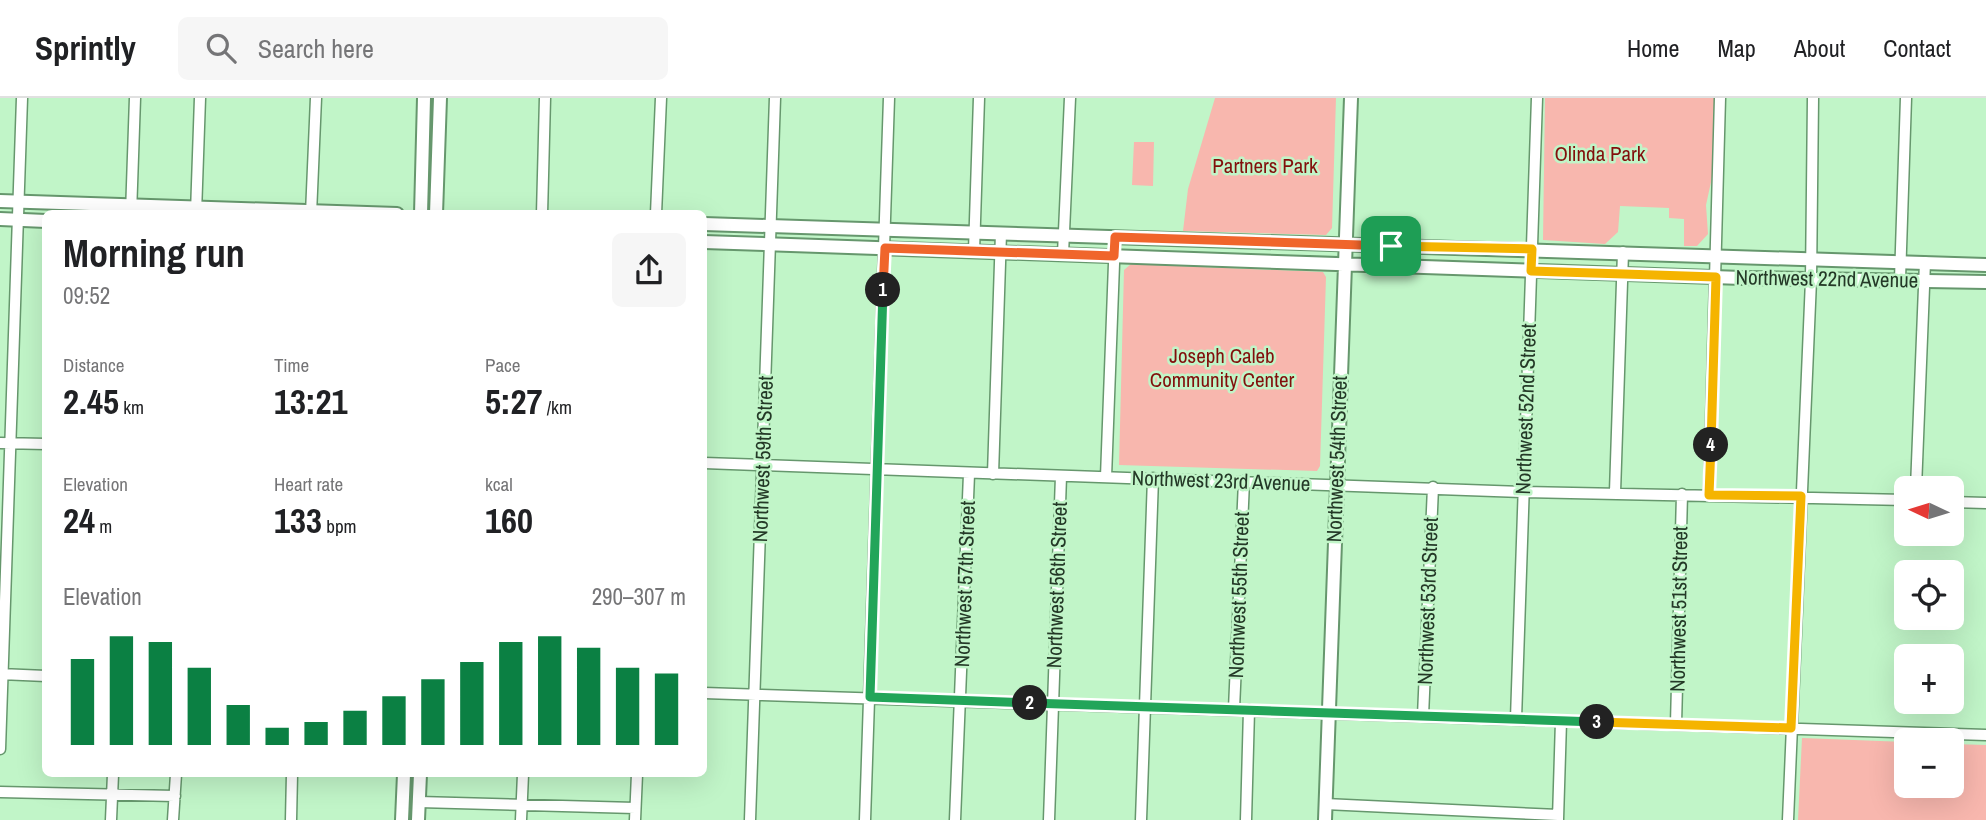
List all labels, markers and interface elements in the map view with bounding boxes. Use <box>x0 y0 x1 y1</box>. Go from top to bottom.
search box <box>178 17 668 80</box>
text: Sprintly <box>35 26 136 70</box>
icon: search <box>202 29 240 67</box>
text: Search here <box>258 31 374 66</box>
text: Home <box>1627 32 1679 64</box>
text: Map <box>1717 32 1756 64</box>
text: About <box>1794 32 1845 64</box>
text: Contact <box>1883 32 1951 64</box>
park label: Olinda Park <box>1555 139 1646 168</box>
park label: Partners Park <box>1212 151 1318 180</box>
pin <box>1361 216 1421 276</box>
icon: arrive <box>1372 227 1410 265</box>
text: Morning run <box>63 228 245 279</box>
button: share <box>612 233 686 307</box>
street label: Northwest 22nd Avenue <box>1735 262 1919 295</box>
pin: 1 <box>866 272 900 308</box>
text: 1 <box>878 276 887 302</box>
text: 09:52 <box>63 280 110 311</box>
street label: Northwest 52nd Street <box>1508 323 1543 495</box>
park label: Joseph Caleb Community Center <box>1150 341 1295 394</box>
text: Distance <box>63 352 124 378</box>
text: Time <box>274 352 309 378</box>
text: Pace <box>485 352 521 378</box>
street label: Northwest 59th Street <box>745 375 780 543</box>
street label: Northwest 54th Street <box>1319 375 1354 543</box>
text: 2.45 <box>63 378 119 425</box>
text: 13:21 <box>274 378 347 425</box>
text: 5:27 <box>485 378 542 425</box>
text: km <box>119 394 144 420</box>
text: /km <box>542 394 572 420</box>
pin: 4 <box>1694 428 1728 462</box>
text: 4 <box>1706 431 1715 457</box>
street label: Northwest 23rd Avenue <box>1131 463 1311 498</box>
text: Elevation <box>63 471 128 497</box>
text: Heart rate <box>274 471 343 497</box>
text: kcal <box>485 471 513 497</box>
north arrow <box>1894 476 1964 546</box>
map controls <box>1894 476 1964 798</box>
text: 24 <box>63 497 95 544</box>
text: 133 <box>274 497 322 544</box>
text: 160 <box>485 497 533 544</box>
street label: Northwest 57th Street <box>947 500 982 668</box>
street label: Northwest 56th Street <box>1039 501 1074 669</box>
street label: Northwest 55th Street <box>1221 511 1256 679</box>
text: m <box>95 513 112 539</box>
text: bpm <box>322 513 357 539</box>
street label: Northwest 53rd Street <box>1410 517 1445 685</box>
street label: Northwest 51st Street <box>1663 526 1694 692</box>
button: locate <box>1894 560 1964 630</box>
text: Elevation <box>63 581 142 612</box>
text: 290–307 m <box>592 581 686 612</box>
button: + <box>1894 644 1964 714</box>
pin: 2 <box>1012 686 1048 720</box>
text: 2 <box>1025 689 1034 715</box>
pin: 3 <box>1580 704 1614 740</box>
text: 3 <box>1592 708 1601 734</box>
button: − <box>1894 728 1964 798</box>

